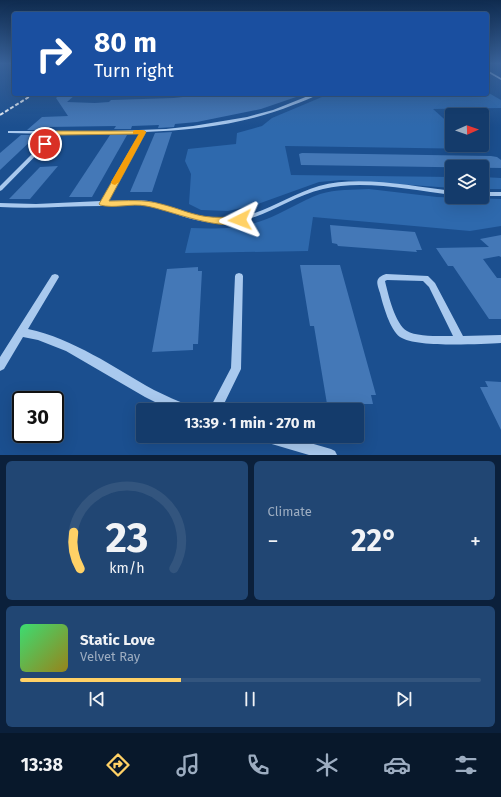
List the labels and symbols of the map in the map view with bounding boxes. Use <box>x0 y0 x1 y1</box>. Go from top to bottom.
north arrow <box>445 108 489 152</box>
pin <box>28 127 62 161</box>
position arrow <box>219 199 261 241</box>
speed limit sign: 30 <box>12 391 64 443</box>

